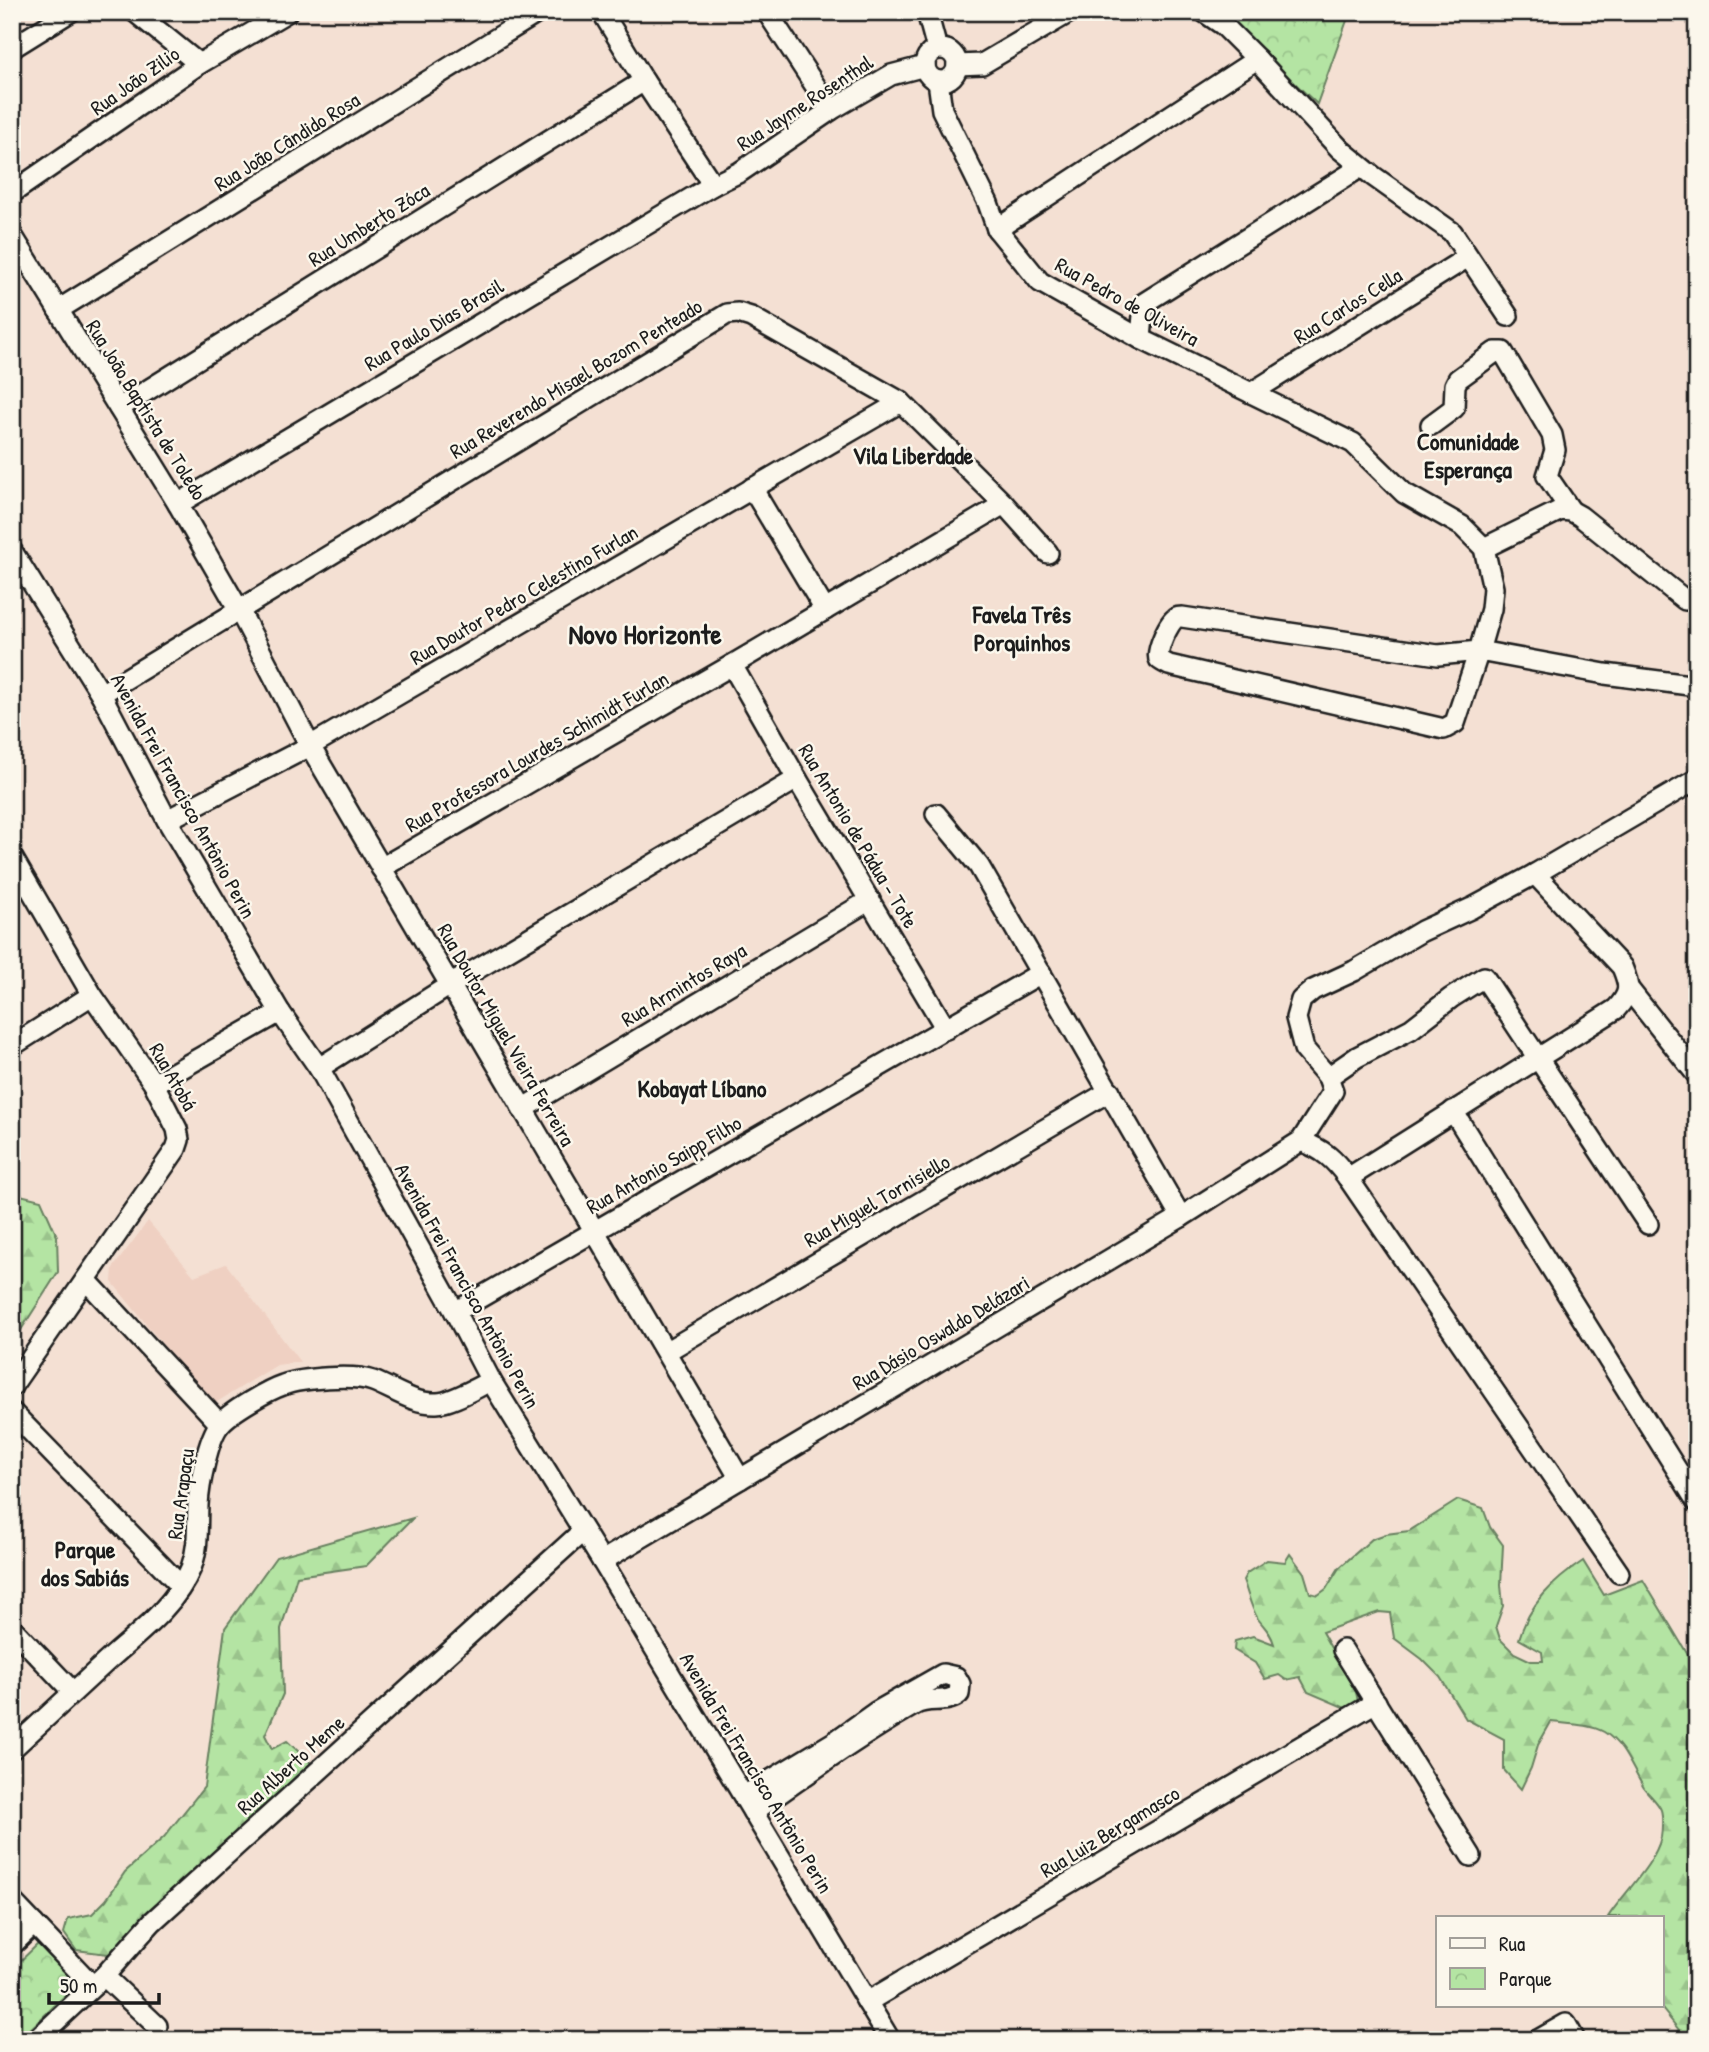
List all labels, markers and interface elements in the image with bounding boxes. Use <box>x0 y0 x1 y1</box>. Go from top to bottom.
street label: Rua João Zilio <box>84 39 185 122</box>
street label: Rua Jayme Rosenthal <box>731 47 879 158</box>
street label: Rua João Cândido Rosa <box>208 85 365 198</box>
street label: Rua Umberto Zóca <box>303 176 435 273</box>
street label: Rua Pedro de Oliveira <box>1050 250 1204 353</box>
street label: Rua Carlos Cella <box>1288 261 1408 350</box>
street label: Rua Paulo Dias Brasil <box>359 271 509 378</box>
street label: Rua Reverendo Misael Bozom Penteado <box>444 292 707 466</box>
street label: Rua João Baptista de Toledo <box>79 314 214 505</box>
district label: Comunidade Esperança <box>1417 425 1520 486</box>
district label: Vila Liberdade <box>853 439 974 471</box>
street label: Rua Doutor Pedro Celestino Furlan <box>404 517 643 672</box>
district label: Favela Três Porquinhos <box>972 598 1071 659</box>
district label: Novo Horizonte <box>568 615 722 653</box>
street label: Rua Professora Lourdes Schimidt Furlan <box>400 664 674 839</box>
street label: Avenida Frei Francisco Antônio Perin <box>104 668 263 923</box>
street label: Rua Antonio de Pádua - Tote <box>792 738 925 933</box>
street label: Rua Doutor Miguel Vieira Ferreira <box>431 918 582 1151</box>
street label: Rua Armintos Raya <box>616 936 752 1033</box>
street label: Rua Atobá <box>142 1038 204 1116</box>
district label: Kobayat Líbano <box>638 1072 767 1105</box>
street label: Rua Antonio Saipp Filho <box>581 1108 747 1221</box>
street label: Rua Miguel Tornisiello <box>799 1147 955 1254</box>
street label: Avenida Frei Francisco Antônio Perin <box>388 1158 547 1413</box>
street label: Rua Dásio Oswaldo Delázari <box>847 1268 1035 1397</box>
street label: Rua Arapaçu <box>160 1446 201 1541</box>
district label: Parque dos Sabiás <box>41 1533 129 1593</box>
street label: Avenida Frei Francisco Antônio Perin <box>673 1647 840 1899</box>
street label: Rua Alberto Meme <box>230 1708 351 1821</box>
street label: Rua Luiz Bergamasco <box>1035 1779 1185 1885</box>
legend <box>1436 1916 1664 2007</box>
text: Rua <box>1499 1929 1525 1958</box>
scale bar <box>49 1961 159 2005</box>
text: Parque <box>1499 1964 1552 1993</box>
text: 50 m <box>60 1971 97 2000</box>

